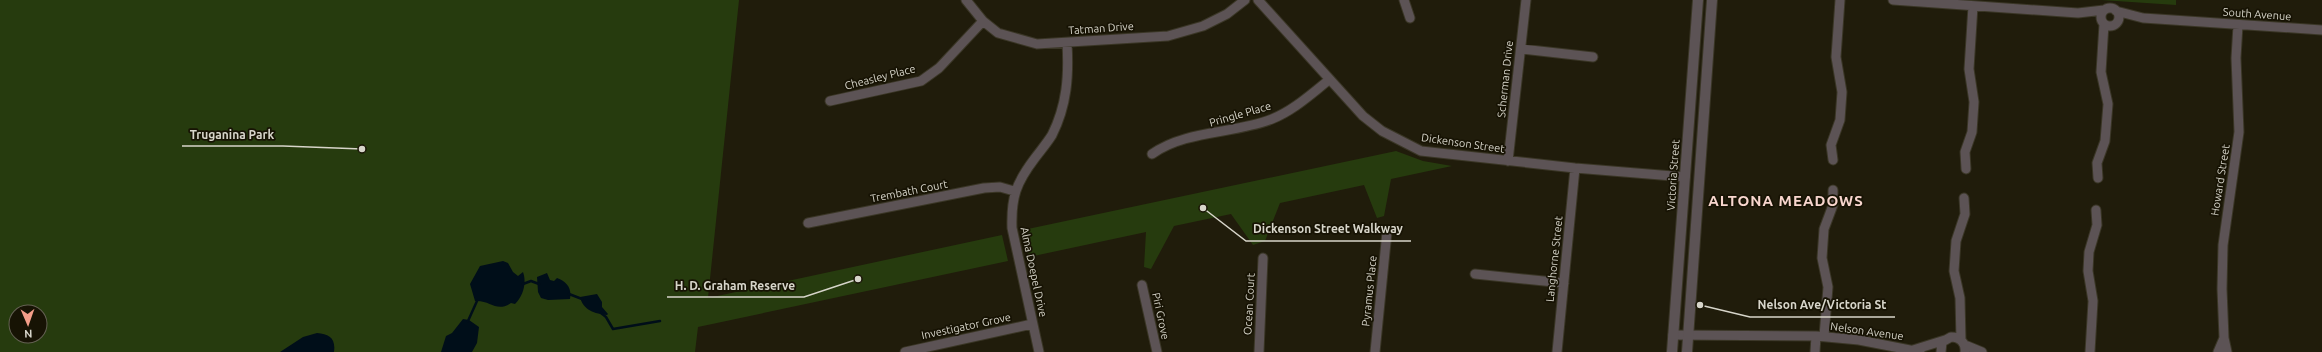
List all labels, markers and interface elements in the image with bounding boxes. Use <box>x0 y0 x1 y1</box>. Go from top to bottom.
street label: South Avenue <box>2222 6 2292 22</box>
street label: Tatman Drive <box>1068 20 1134 36</box>
street label: Scherman Drive <box>1495 40 1515 118</box>
street label: Cheasley Place <box>843 62 917 92</box>
street label: Pringle Place <box>1208 99 1272 129</box>
callout: Truganina Park <box>182 122 283 146</box>
text: Truganina Park <box>190 128 274 141</box>
street label: Dickenson Street <box>1421 131 1506 155</box>
street label: Victoria Street <box>1665 138 1682 211</box>
street label: Howard Street <box>2208 143 2232 217</box>
street label: Trembath Court <box>869 177 949 204</box>
district label: ALTONA MEADOWS <box>1708 192 1864 209</box>
street label: Langhorne Street <box>1544 215 1565 303</box>
callout: Dickenson Street Walkway <box>1246 217 1411 241</box>
text: Dickenson Street Walkway <box>1253 222 1404 235</box>
street label: Alma Doepel Drive <box>1019 226 1049 318</box>
street label: Pyramus Place <box>1359 255 1379 327</box>
street label: Ocean Court <box>1241 272 1257 335</box>
callout: H. D. Graham Reserve <box>667 273 804 297</box>
text: H. D. Graham Reserve <box>675 279 795 292</box>
street label: Piri Grove <box>1150 291 1172 341</box>
callout: Nelson Ave/Victoria St <box>1750 293 1895 317</box>
text: Nelson Ave/Victoria St <box>1758 298 1886 311</box>
north arrow <box>8 304 48 344</box>
street label: Investigator Grove <box>920 311 1012 341</box>
street label: Nelson Avenue <box>1830 320 1904 342</box>
text: N <box>24 328 33 340</box>

